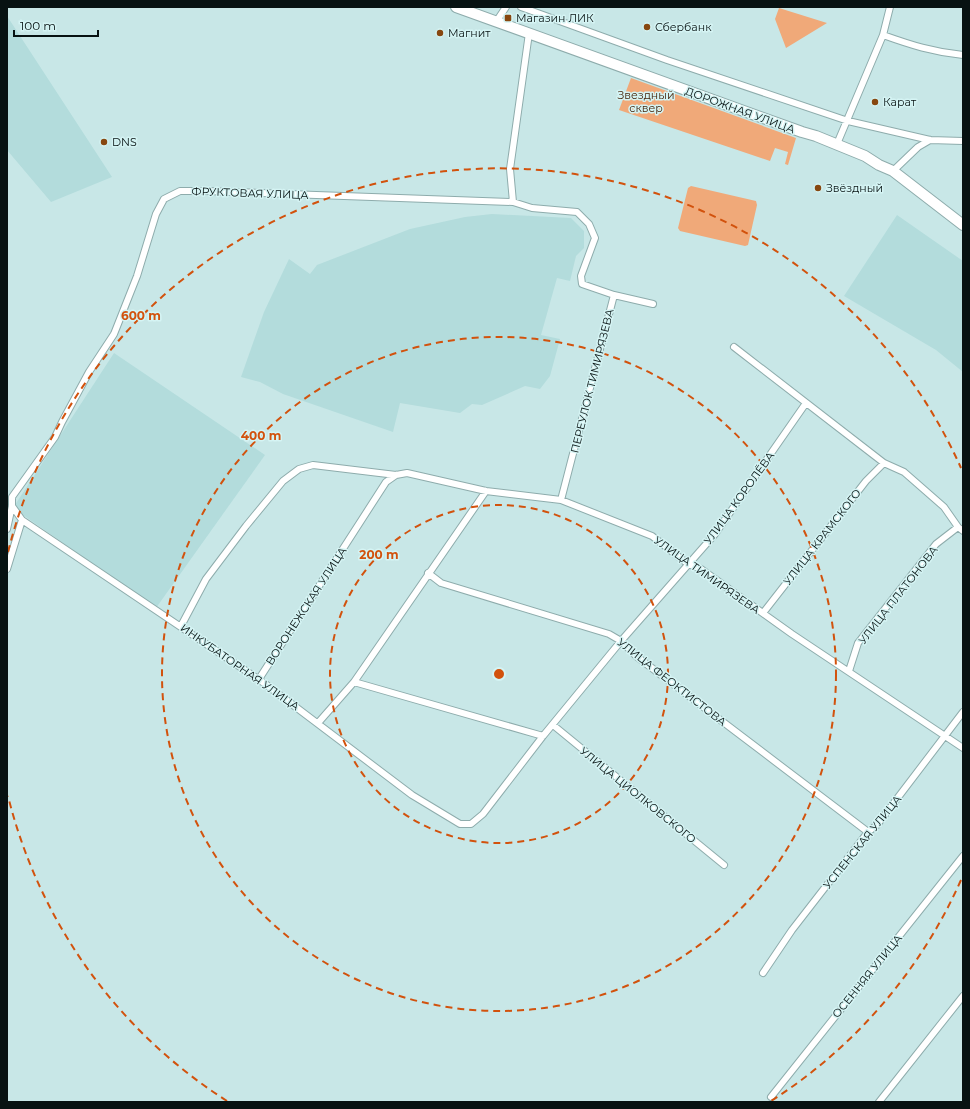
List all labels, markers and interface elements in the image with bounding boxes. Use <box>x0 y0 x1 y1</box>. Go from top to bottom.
place label: Магазин ЛИК <box>516 11 594 25</box>
scale bar <box>14 12 98 38</box>
marker: Магазин ЛИК <box>503 13 513 23</box>
text: 100 m <box>20 18 56 33</box>
place label: Сбербанк <box>655 20 712 34</box>
marker: Сбербанк <box>642 22 652 32</box>
place label: Магнит <box>448 26 491 40</box>
marker: Магнит <box>435 28 445 38</box>
street label: ДОРОЖНАЯ УЛИЦА <box>683 84 798 137</box>
park label: Звездный сквер <box>618 88 674 115</box>
place label: Карат <box>883 95 917 109</box>
marker: Карат <box>870 97 880 107</box>
place label: DNS <box>112 135 137 149</box>
marker: DNS <box>99 137 109 147</box>
place label: Звёздный <box>826 181 883 195</box>
marker: Звёздный <box>813 183 823 193</box>
street label: ФРУКТОВАЯ УЛИЦА <box>191 184 310 202</box>
street label: ПЕРЕУЛОК ТИМИРЯЗЕВА <box>567 307 617 455</box>
text: 600 m <box>121 308 161 323</box>
text: 400 m <box>241 428 281 443</box>
street label: УЛИЦА КОРОЛЁВА <box>701 448 778 547</box>
street label: УЛИЦА КРАМСКОГО <box>780 486 864 588</box>
street label: УЛИЦА ТИМИРЯЗЕВА <box>651 533 763 617</box>
street label: УЛИЦА ПЛАТОНОВА <box>855 542 941 647</box>
street label: ВОРОНЕЖСКАЯ УЛИЦА <box>263 544 350 668</box>
text: 200 m <box>359 547 399 562</box>
street label: ИНКУБАТОРНАЯ УЛИЦА <box>178 621 303 714</box>
street label: УЛИЦА ФЕОКТИСТОВА <box>615 635 730 729</box>
centre of rings <box>492 667 506 681</box>
street label: УЛИЦА ЦИОЛКОВСКОГО <box>577 744 699 846</box>
street label: УСПЕНСКАЯ УЛИЦА <box>820 792 905 892</box>
street label: ОСЕННЯЯ УЛИЦА <box>829 931 905 1021</box>

